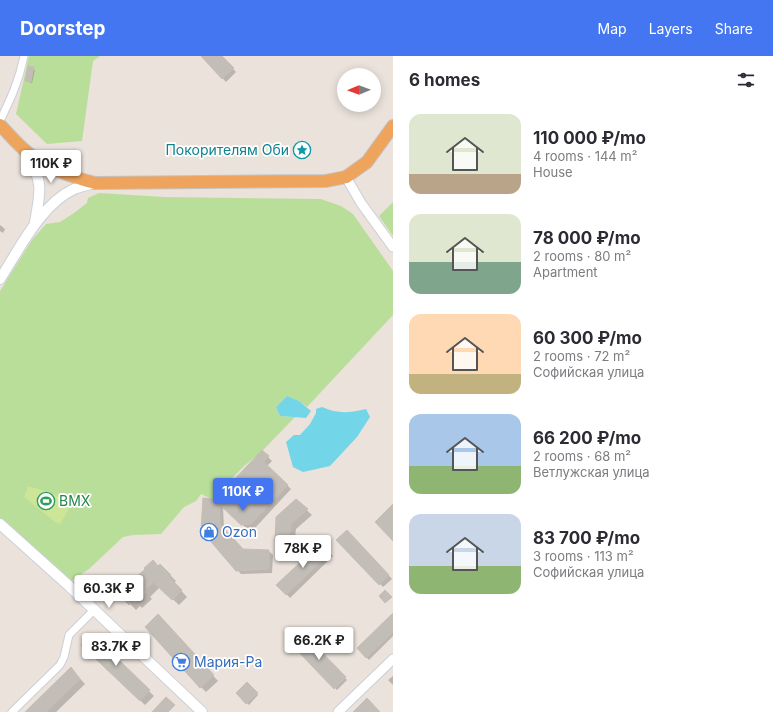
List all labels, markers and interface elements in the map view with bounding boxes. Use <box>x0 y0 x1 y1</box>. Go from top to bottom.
text: Doorstep <box>20 17 105 40</box>
text: Map <box>598 20 627 37</box>
text: Layers <box>649 20 693 37</box>
text: Share <box>715 20 753 37</box>
north arrow <box>337 68 381 112</box>
map controls <box>337 68 381 112</box>
icon: filters <box>735 69 757 91</box>
text: 6 homes <box>409 70 480 90</box>
text: 110 000 ₽/mo <box>533 128 646 148</box>
icon: home <box>441 130 489 178</box>
place icon: Покорителям Оби <box>292 140 312 160</box>
place label: Покорителям Оби <box>165 141 289 158</box>
text: 4 rooms · 144 m² <box>533 148 638 164</box>
pin: 110K ₽ <box>18 150 84 184</box>
text: 110K ₽ <box>30 155 72 171</box>
text: House <box>533 164 573 180</box>
text: 78 000 ₽/mo <box>533 228 641 248</box>
icon: home <box>441 230 489 278</box>
text: 2 rooms · 80 m² <box>533 248 631 264</box>
text: Apartment <box>533 264 598 280</box>
text: 60 300 ₽/mo <box>533 328 642 348</box>
icon: home <box>441 330 489 378</box>
text: 2 rooms · 72 m² <box>533 348 630 364</box>
text: Софийская улица <box>533 364 644 380</box>
text: 66 200 ₽/mo <box>533 428 641 448</box>
icon: home <box>441 430 489 478</box>
text: 2 rooms · 68 m² <box>533 448 631 464</box>
text: Ветлужская улица <box>533 464 650 480</box>
pin: 110K ₽ <box>210 478 276 512</box>
text: 110K ₽ <box>222 483 264 499</box>
sports icon: BMX <box>36 491 56 511</box>
place label: BMX <box>59 492 91 509</box>
shop icon: Ozon <box>199 522 219 542</box>
place label: Ozon <box>222 523 257 540</box>
text: 83 700 ₽/mo <box>533 528 640 548</box>
icon: home <box>441 530 489 578</box>
pin: 78K ₽ <box>275 535 331 569</box>
text: 78K ₽ <box>284 540 322 556</box>
text: 3 rooms · 113 m² <box>533 548 634 564</box>
text: Софийская улица <box>533 564 644 580</box>
pin: 60.3K ₽ <box>72 575 146 609</box>
text: 60.3K ₽ <box>83 580 135 596</box>
pin: 66.2K ₽ <box>282 627 356 661</box>
text: 66.2K ₽ <box>293 632 345 648</box>
pin: 83.7K ₽ <box>79 633 153 667</box>
text: 83.7K ₽ <box>91 638 141 654</box>
supermarket icon: Мария-Ра <box>171 652 191 672</box>
place label: Мария-Ра <box>194 653 262 670</box>

